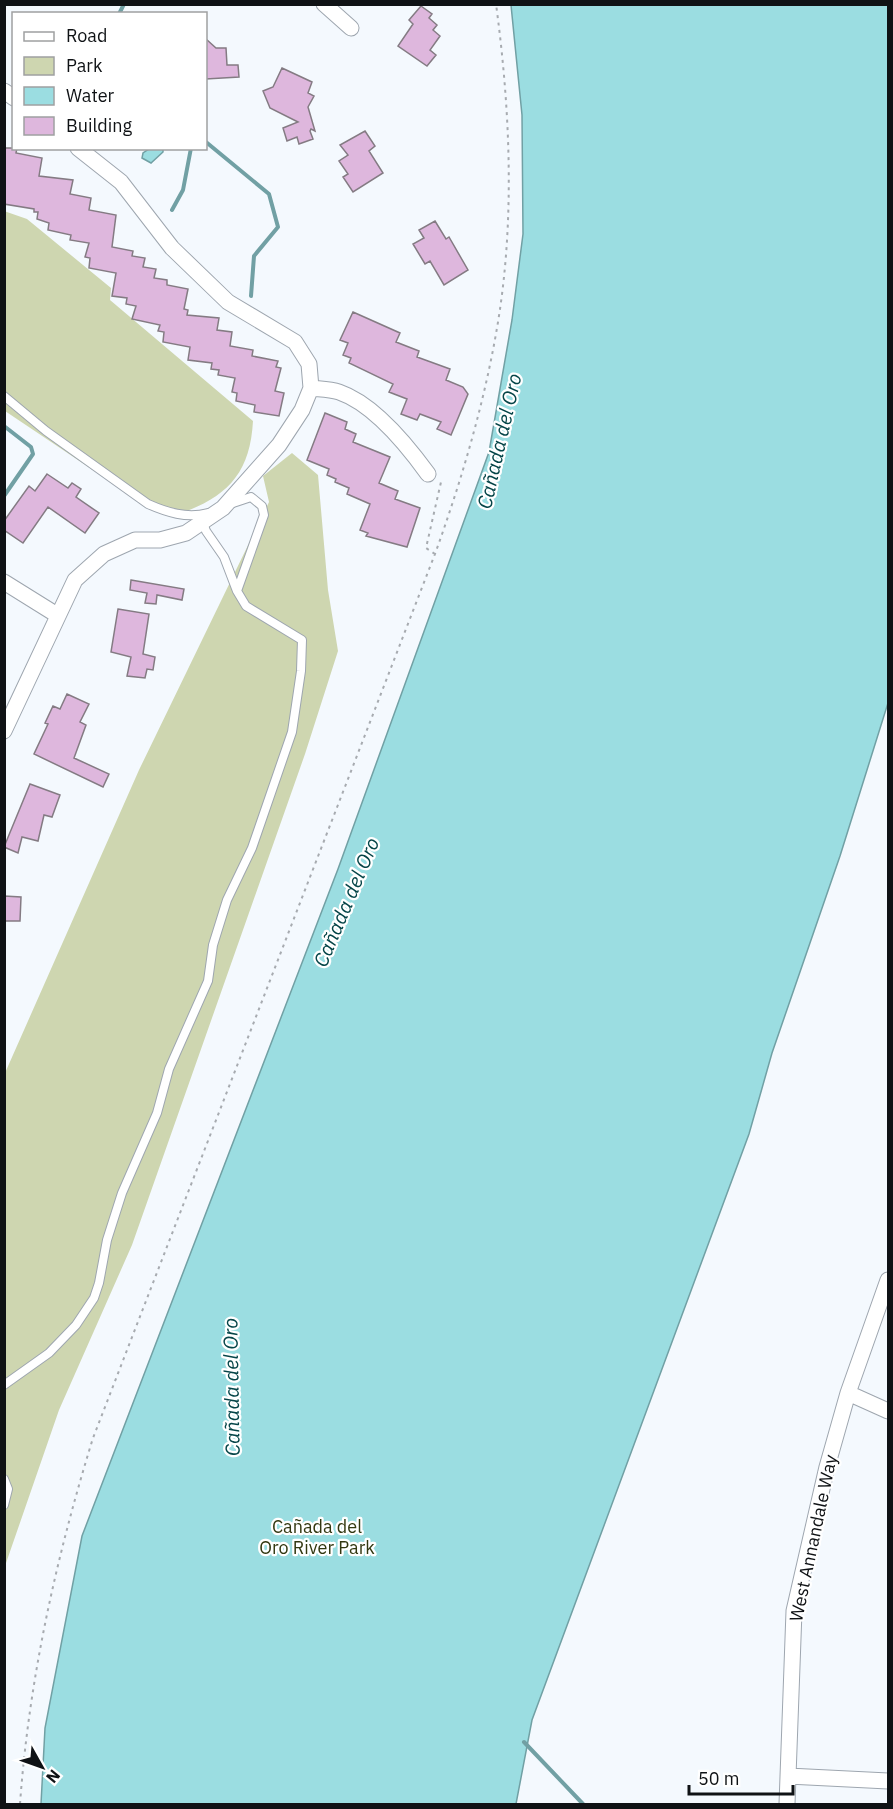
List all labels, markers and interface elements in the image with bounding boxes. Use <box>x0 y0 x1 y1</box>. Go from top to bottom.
legend <box>12 12 207 150</box>
text: Road <box>66 24 107 47</box>
text: Park <box>66 54 103 77</box>
text: Water <box>66 84 115 107</box>
text: Building <box>66 114 133 137</box>
water label: Cañada del Oro <box>470 371 528 511</box>
water label: Cañada del Oro <box>307 833 385 971</box>
water label: Cañada del Oro <box>216 1318 246 1456</box>
street label: West Annandale Way <box>784 1452 842 1624</box>
park label: Cañada del Oro River Park <box>259 1515 375 1559</box>
north arrow <box>12 1737 72 1797</box>
scale bar <box>689 1758 792 1796</box>
text: N <box>42 1766 65 1788</box>
text: 50 m <box>698 1767 740 1790</box>

